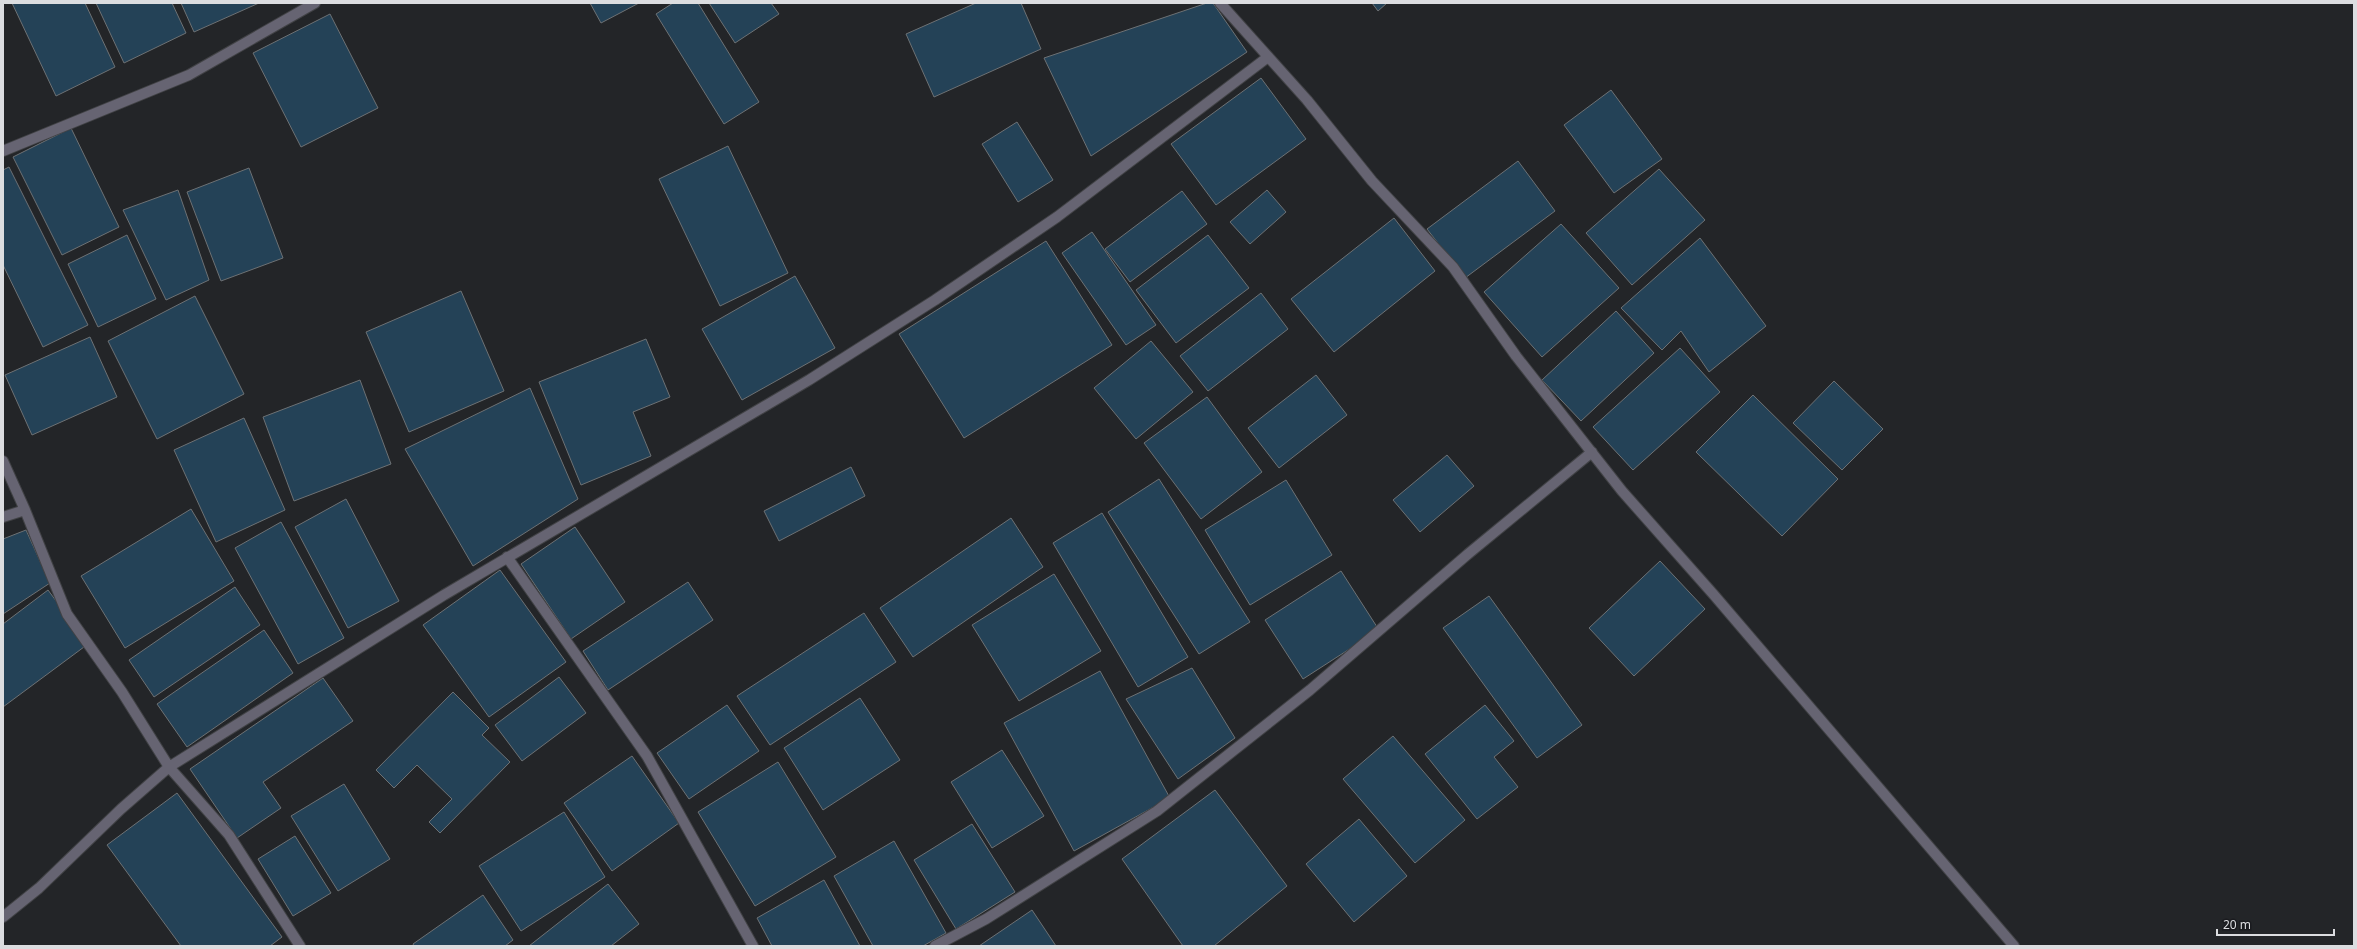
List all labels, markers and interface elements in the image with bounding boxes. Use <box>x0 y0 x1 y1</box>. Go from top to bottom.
scale bar <box>2217 911 2334 937</box>
text: 20 m <box>2223 916 2251 933</box>

